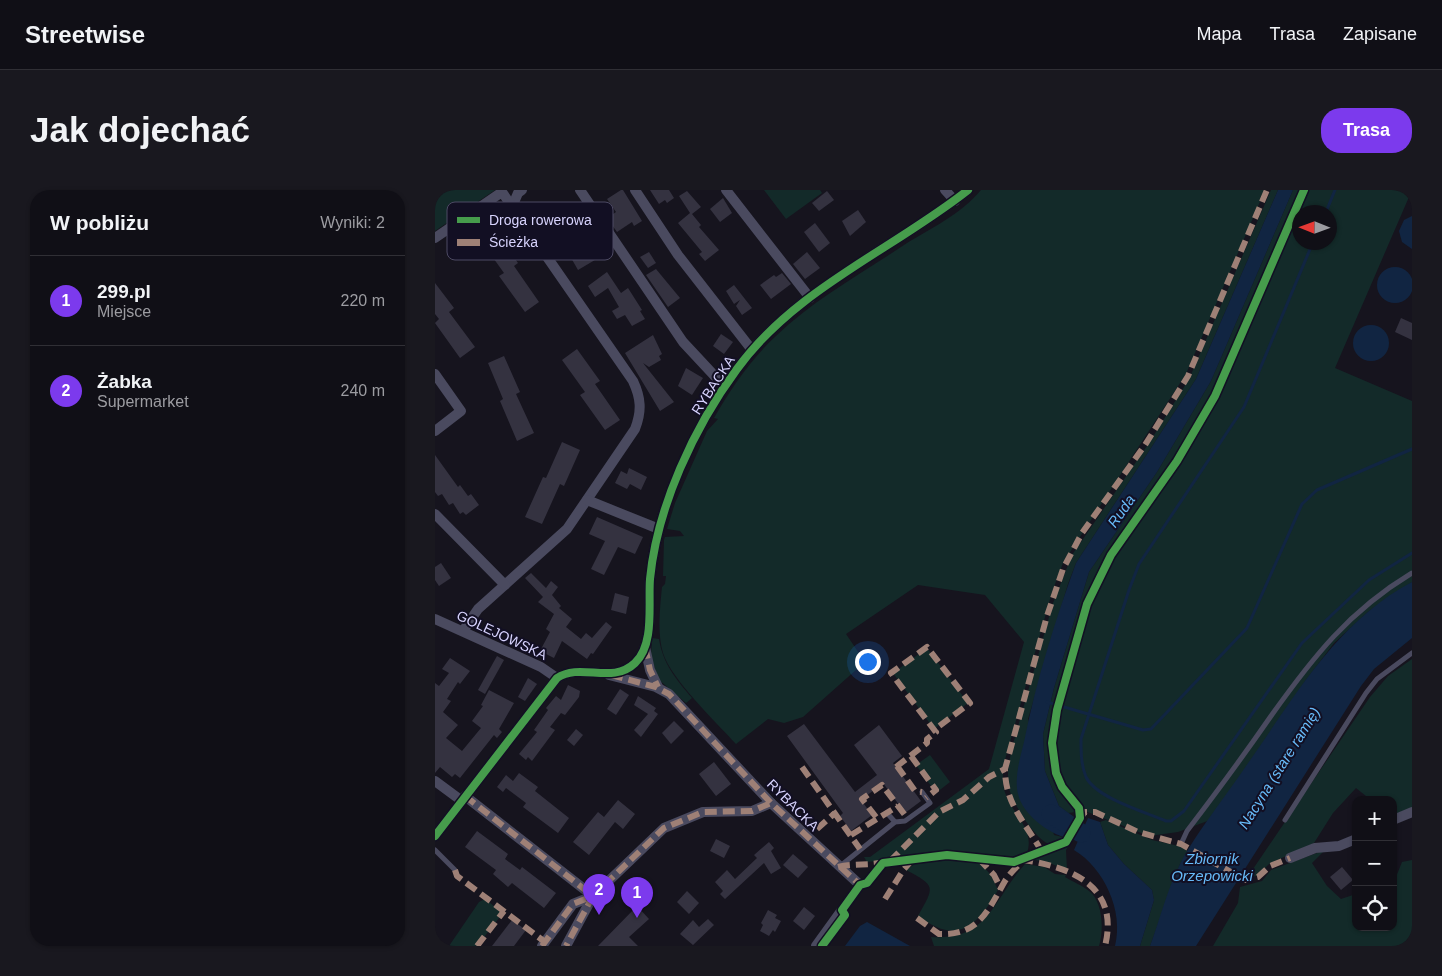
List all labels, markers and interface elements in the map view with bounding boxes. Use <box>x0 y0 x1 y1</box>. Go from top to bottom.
text: Streetwise <box>25 21 145 48</box>
text: Mapa <box>1197 24 1242 44</box>
text: Trasa <box>1270 24 1315 44</box>
text: Zapisane <box>1343 24 1417 44</box>
button: Trasa <box>1321 108 1412 153</box>
text: Jak dojechać <box>30 110 250 149</box>
legend <box>447 202 613 260</box>
north arrow <box>1292 205 1337 250</box>
text: W pobliżu <box>50 211 149 234</box>
text: Droga rowerowa <box>489 212 592 228</box>
text: Wyniki: 2 <box>320 214 385 231</box>
text: Ścieżka <box>489 233 538 250</box>
text: 299.pl <box>97 281 151 302</box>
text: 1 <box>62 292 70 309</box>
text: 220 m <box>341 292 385 309</box>
text: Miejsce <box>97 303 151 320</box>
street label: RYBACKA <box>688 352 738 417</box>
text: Żabka <box>97 371 152 392</box>
text: 2 <box>62 382 70 399</box>
text: 240 m <box>341 382 385 399</box>
text: Supermarket <box>97 393 189 410</box>
water label: Ruda <box>1104 491 1138 531</box>
street label: GOLEJOWSKA <box>454 607 550 663</box>
your location <box>855 649 881 675</box>
water label: Nacyna (stare ramię) <box>1235 704 1323 832</box>
street label: RYBACKA <box>764 776 823 835</box>
map controls <box>1352 796 1397 931</box>
button: + <box>1352 796 1397 841</box>
button: − <box>1352 841 1397 886</box>
water label: Zbiornik Orzepowicki <box>1171 850 1254 884</box>
pin: 2 <box>583 874 615 915</box>
pin: 1 <box>621 877 653 918</box>
button: locate <box>1352 886 1397 931</box>

